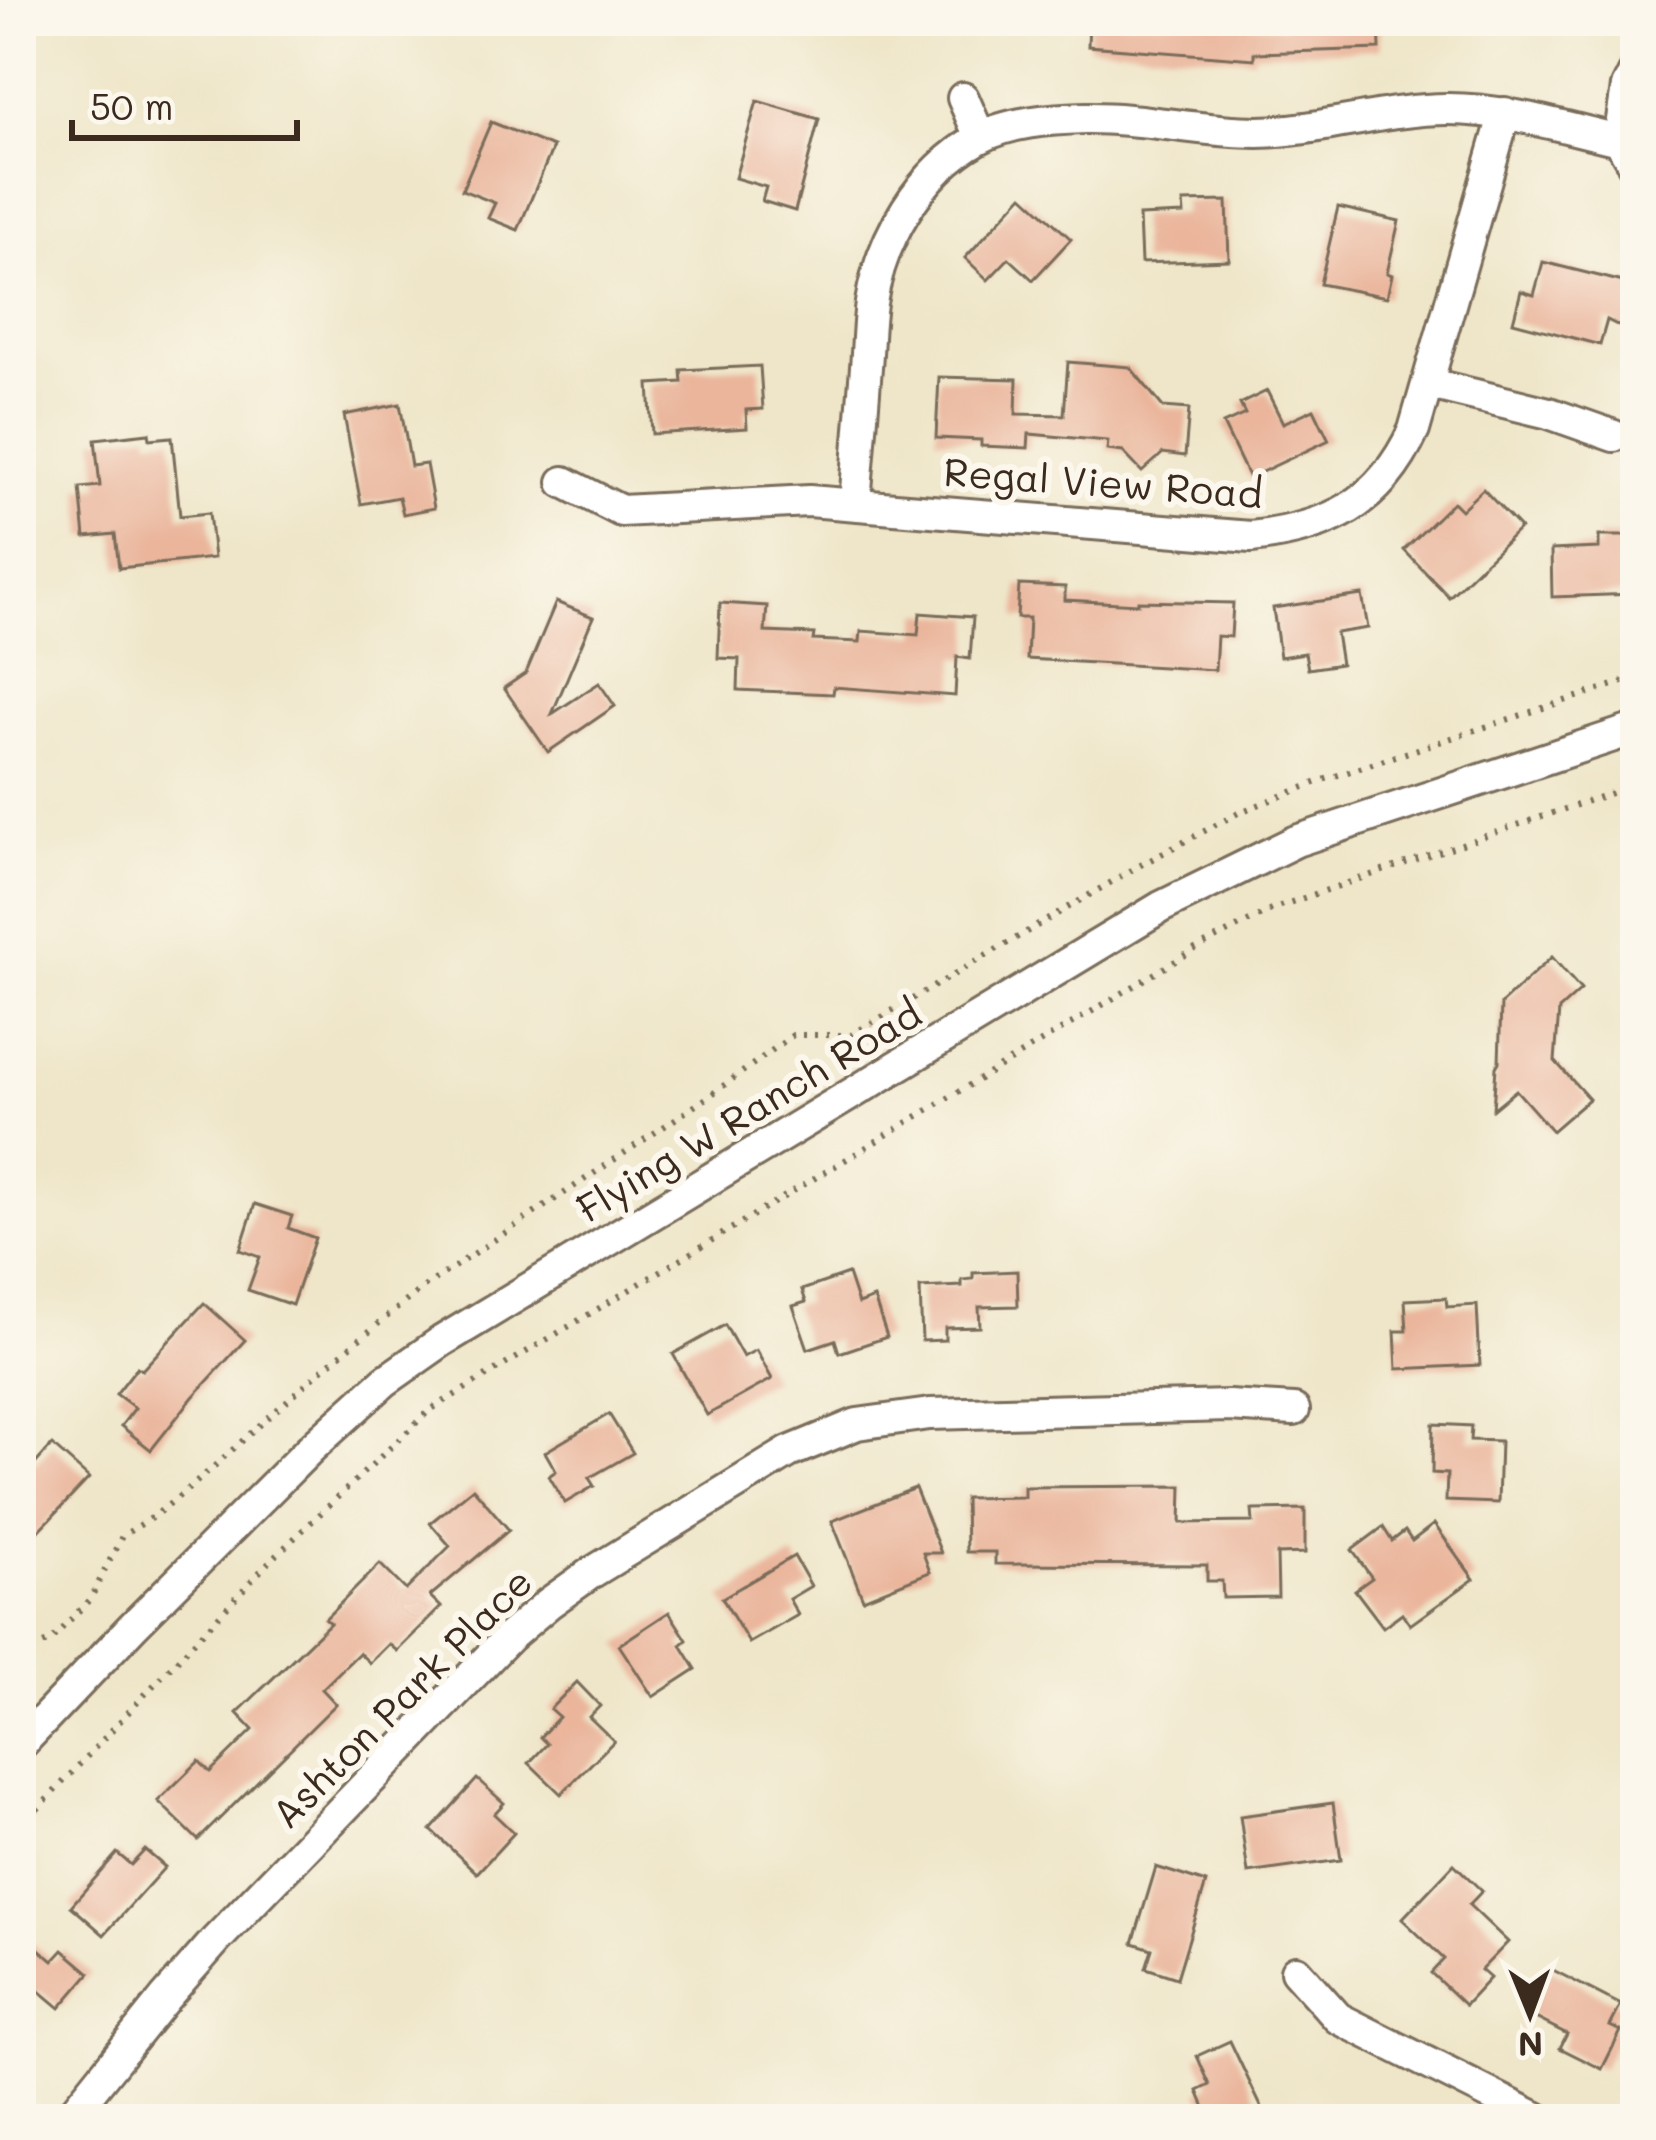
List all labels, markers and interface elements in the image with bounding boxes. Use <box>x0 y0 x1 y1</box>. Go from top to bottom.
scale bar <box>72 66 297 140</box>
text: 50 m <box>90 82 173 129</box>
street label: Regal View Road <box>942 445 1264 519</box>
street label: Flying W Ranch Road <box>567 987 930 1234</box>
street label: Ashton Park Place <box>260 1556 542 1838</box>
north arrow <box>1470 1954 1590 2074</box>
text: N <box>1518 2024 1543 2067</box>

